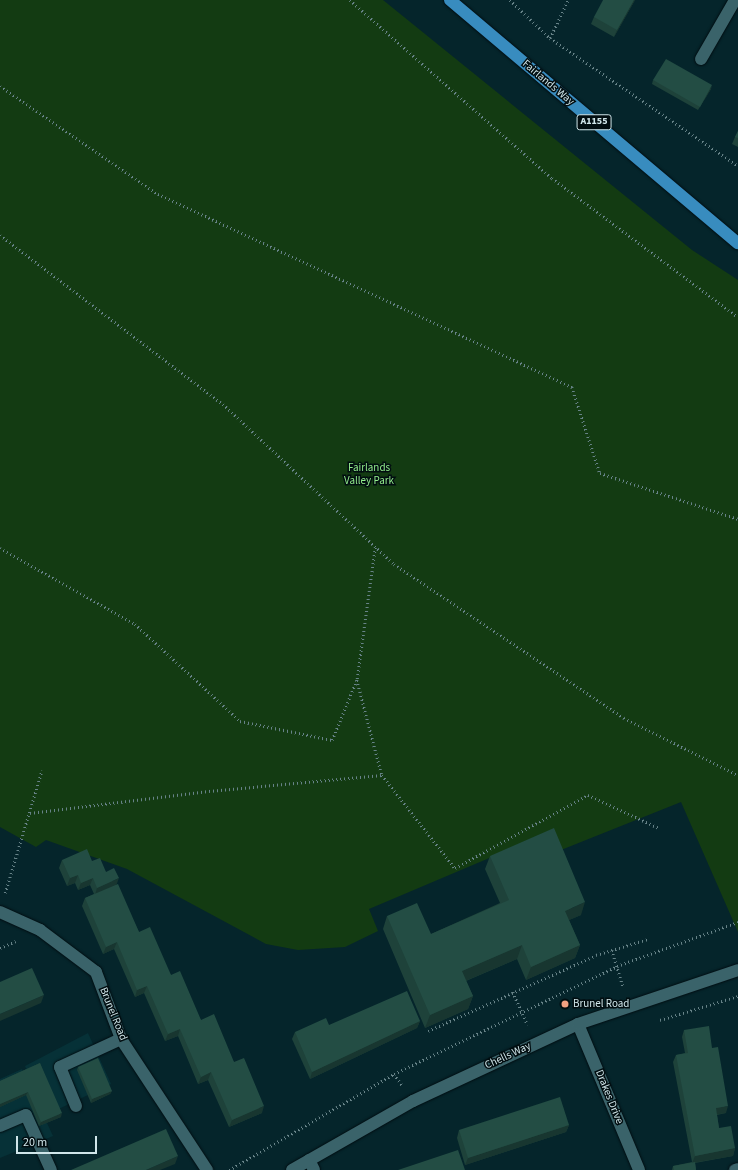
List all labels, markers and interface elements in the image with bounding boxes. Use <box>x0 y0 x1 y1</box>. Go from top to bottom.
street label: Fairlands Way <box>519 58 577 108</box>
road number: A1155 <box>576 114 612 130</box>
park label: Fairlands Valley Park <box>344 462 394 488</box>
street label: Brunel Road <box>96 985 130 1043</box>
place label: Brunel Road <box>573 997 629 1011</box>
marker: Brunel Road <box>560 999 570 1009</box>
street label: Chells Way <box>483 1040 533 1072</box>
street label: Drakes Drive <box>592 1068 626 1126</box>
scale bar <box>18 1128 99 1154</box>
text: 20 m <box>23 1134 47 1151</box>

